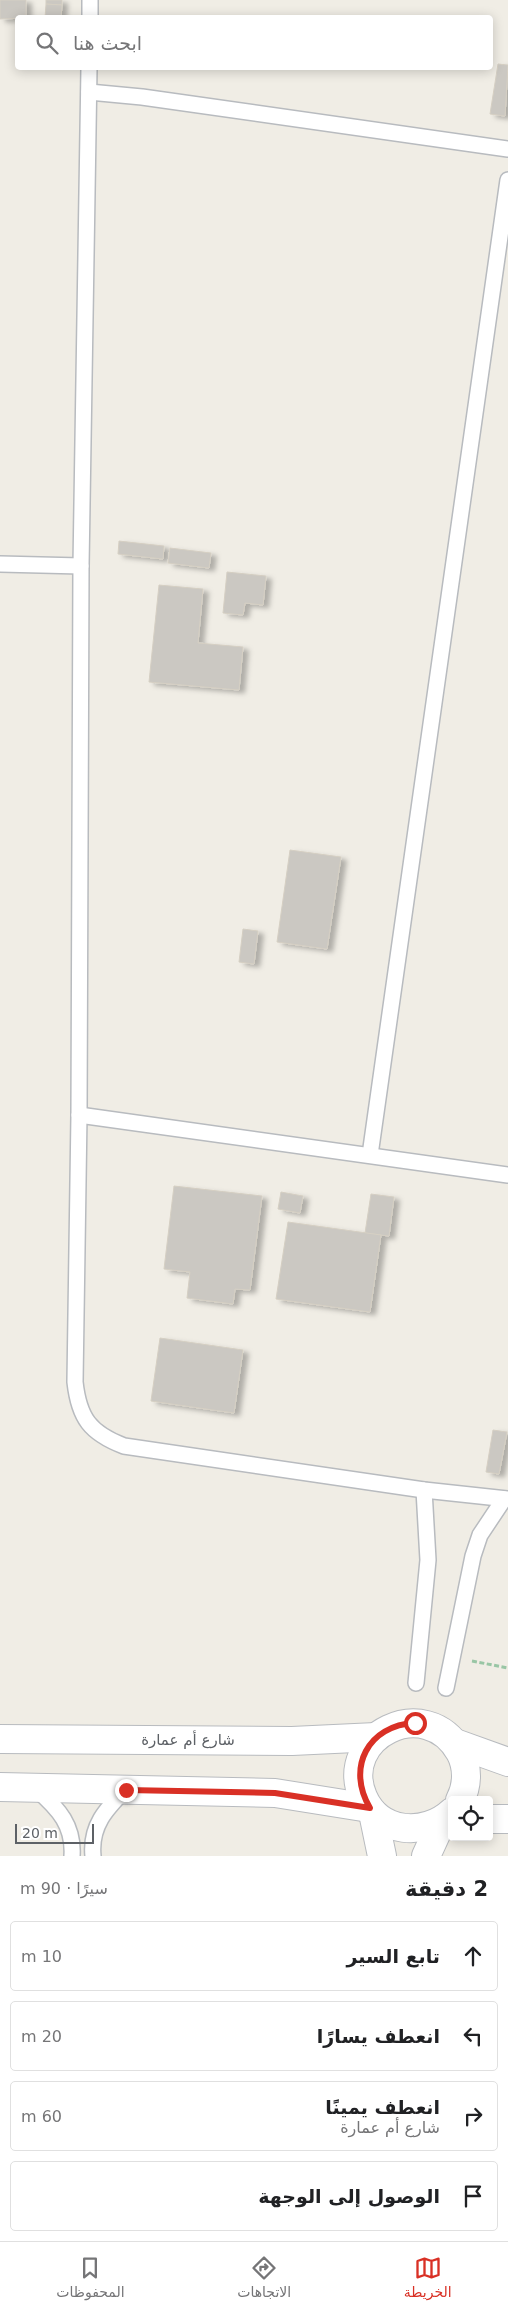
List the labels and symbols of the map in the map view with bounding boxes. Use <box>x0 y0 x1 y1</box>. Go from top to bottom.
route start <box>404 1712 427 1735</box>
street label: شارع أم عمارة <box>141 1730 235 1749</box>
route end <box>115 1779 138 1802</box>
scale bar <box>15 1821 94 1844</box>

